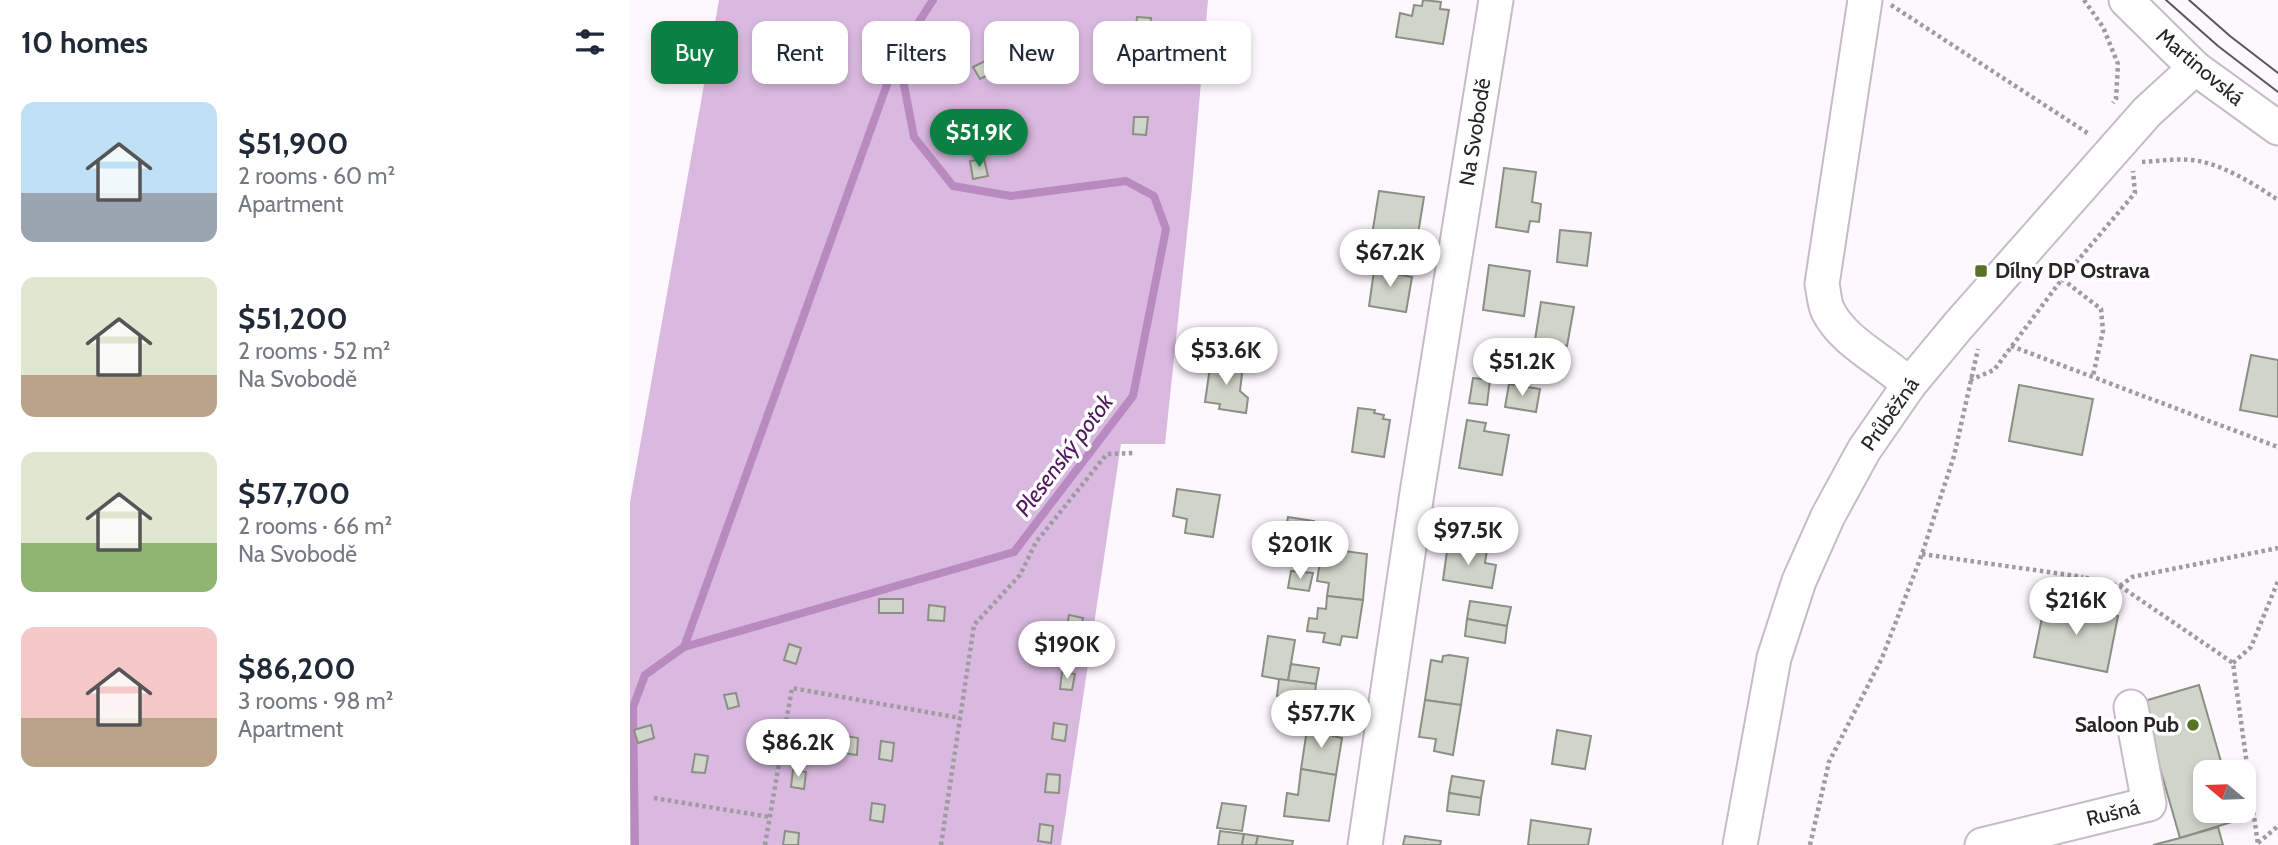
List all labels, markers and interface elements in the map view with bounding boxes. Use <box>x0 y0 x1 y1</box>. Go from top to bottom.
chip: Buy <box>651 21 738 84</box>
chip: Rent <box>752 21 848 84</box>
chip: Filters <box>862 21 970 84</box>
chip: New <box>984 21 1079 84</box>
chip: Apartment <box>1093 21 1251 84</box>
icon: filters <box>571 23 609 61</box>
street label: Martinovská <box>2151 23 2249 110</box>
text: 10 homes <box>21 24 148 61</box>
street label: Na Svobodě <box>1454 76 1495 188</box>
pin: $51.9K <box>922 110 1036 169</box>
text: $51.9K <box>946 118 1012 146</box>
text: $51,900 <box>238 125 348 162</box>
icon: home <box>77 130 161 214</box>
text: 2 rooms · 60 m² <box>238 162 395 190</box>
text: Apartment <box>238 190 343 218</box>
pin: $67.2K <box>1333 230 1447 289</box>
text: $67.2K <box>1356 238 1424 266</box>
place label: Dílny DP Ostrava <box>1995 258 2150 283</box>
marker: Dílny DP Ostrava <box>1973 263 1989 279</box>
text: $51,200 <box>238 300 348 337</box>
icon: home <box>77 305 161 389</box>
pin: $53.6K <box>1169 328 1283 387</box>
text: $53.6K <box>1191 336 1261 364</box>
text: 2 rooms · 52 m² <box>238 337 391 365</box>
pin: $51.2K <box>1465 338 1579 398</box>
text: $51.2K <box>1489 347 1555 375</box>
text: Na Svobodě <box>238 365 357 393</box>
street label: Průběžná <box>1855 372 1924 455</box>
water label: Plesenský potok <box>1009 387 1120 522</box>
text: $57,700 <box>238 475 350 512</box>
icon: home <box>77 480 161 564</box>
pin: $97.5K <box>1411 508 1525 567</box>
text: 2 rooms · 66 m² <box>238 512 392 540</box>
text: $97.5K <box>1433 516 1503 544</box>
pin: $201K <box>1251 522 1349 581</box>
text: $201K <box>1268 530 1332 558</box>
text: Na Svobodě <box>238 540 357 568</box>
pin: $216K <box>2027 578 2125 637</box>
text: $216K <box>2045 586 2107 614</box>
pin: $190K <box>1018 622 1116 681</box>
text: $190K <box>1034 630 1100 658</box>
text: $86,200 <box>238 650 356 687</box>
icon: home <box>77 655 161 739</box>
text: 3 rooms · 98 m² <box>238 687 393 715</box>
pin: $57.7K <box>1264 690 1378 750</box>
text: $57.7K <box>1287 699 1355 727</box>
place label: Saloon Pub <box>2075 712 2179 737</box>
text: Apartment <box>238 715 343 743</box>
marker: Saloon Pub <box>2185 717 2201 733</box>
pin: $86.2K <box>741 720 855 779</box>
text: $86.2K <box>762 728 834 756</box>
north arrow <box>2193 760 2256 822</box>
map controls <box>2193 760 2256 823</box>
street label: Rušná <box>2084 794 2142 831</box>

